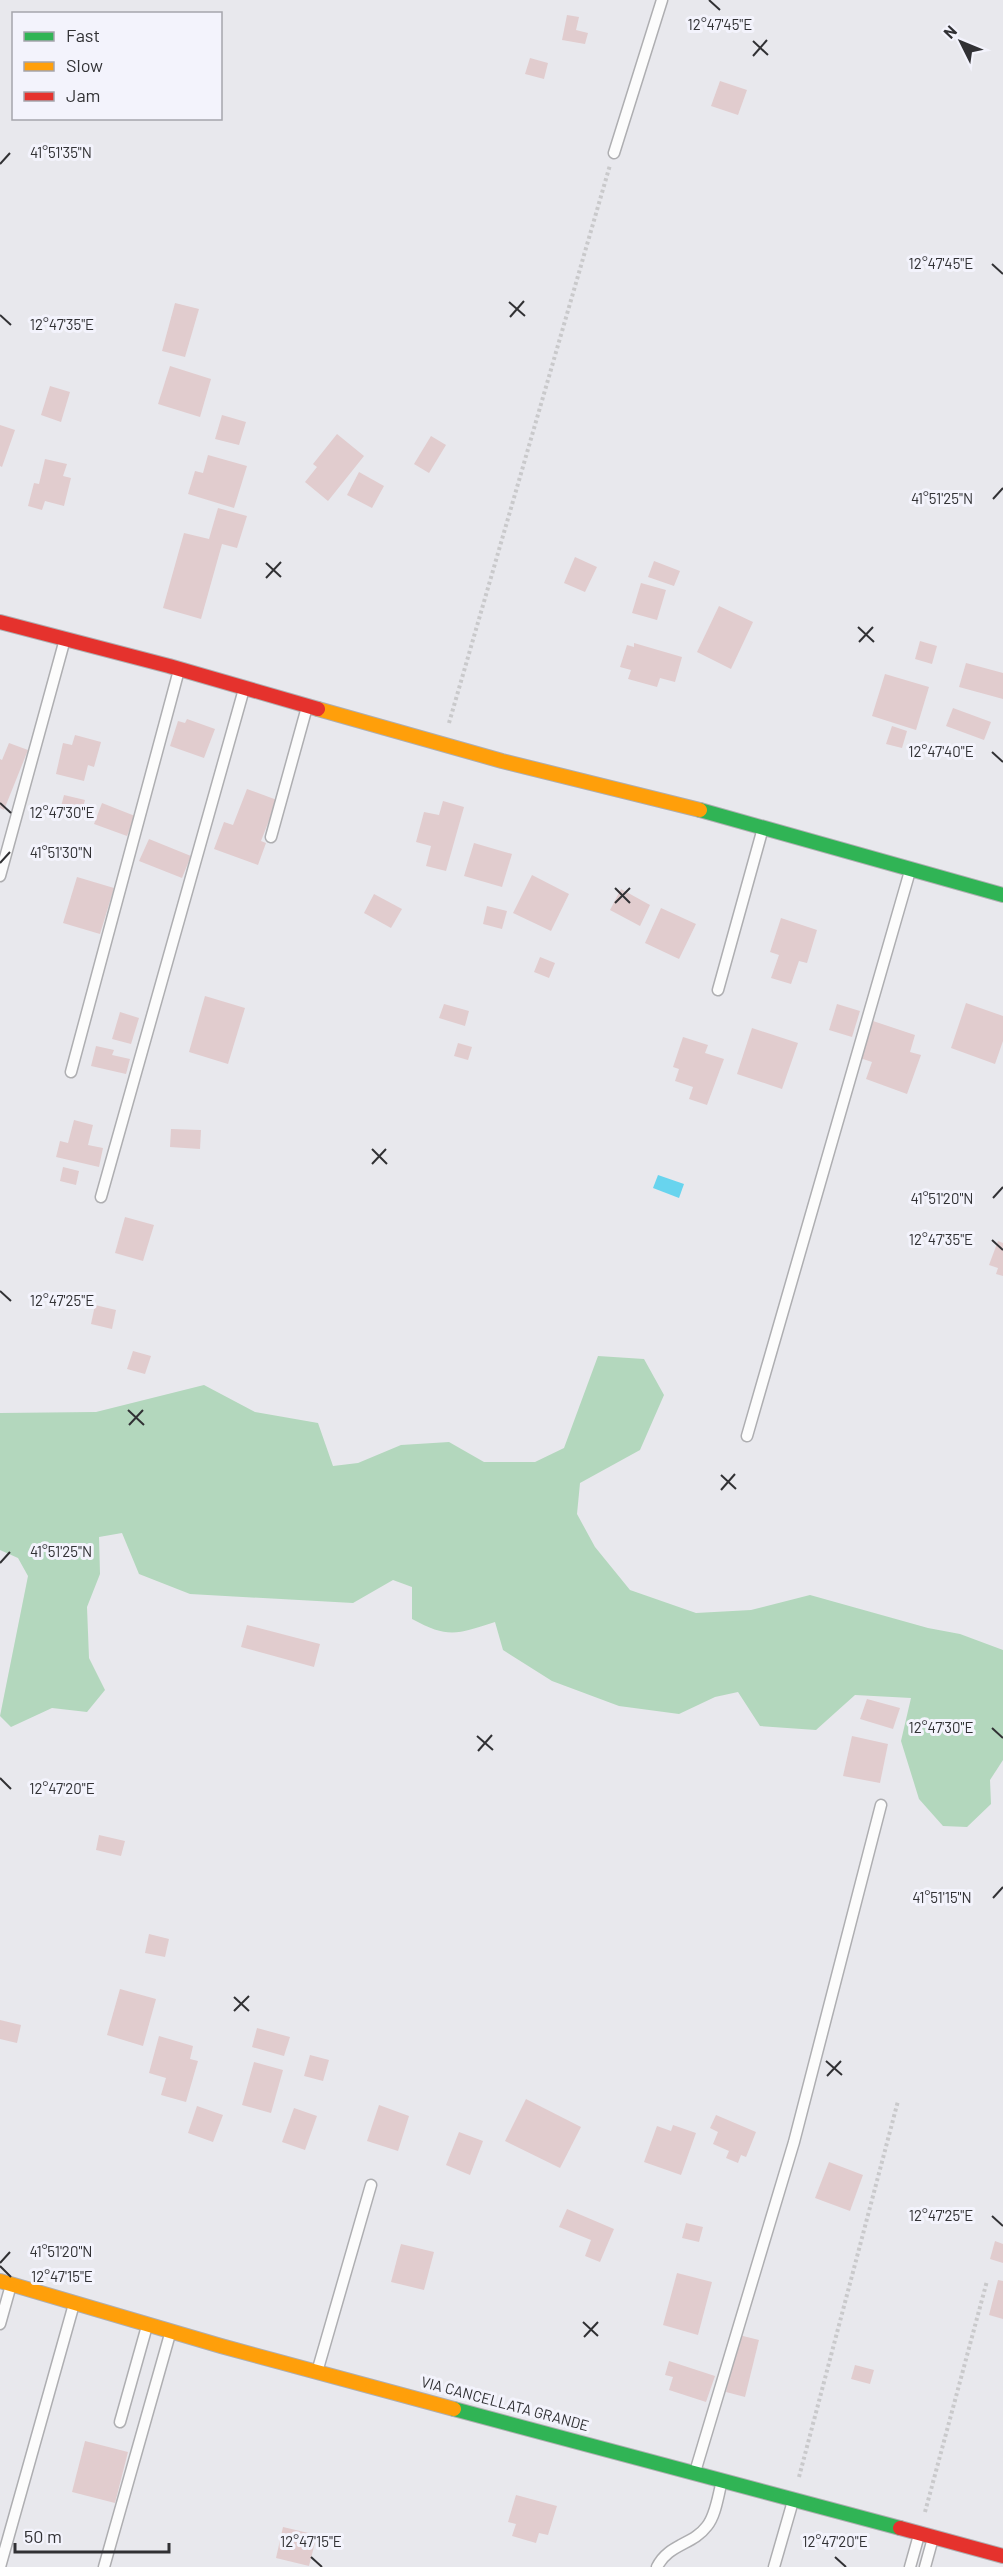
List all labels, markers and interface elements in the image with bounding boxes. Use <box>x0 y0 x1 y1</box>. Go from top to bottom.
legend <box>12 12 222 120</box>
north arrow <box>931 12 991 72</box>
text: 12°47'45"E <box>688 15 752 33</box>
text: N <box>939 21 960 42</box>
text: Fast <box>66 24 100 46</box>
text: Slow <box>66 54 103 76</box>
text: Jam <box>66 84 100 106</box>
text: 41°51'35"N <box>30 143 92 161</box>
text: 12°47'45"E <box>909 254 973 272</box>
text: 12°47'35"E <box>30 315 94 333</box>
text: 41°51'25"N <box>911 489 973 507</box>
text: 12°47'40"E <box>908 742 974 760</box>
text: 12°47'30"E <box>29 803 95 821</box>
text: 41°51'30"N <box>30 843 92 861</box>
text: 41°51'20"N <box>911 1189 973 1207</box>
text: 12°47'35"E <box>909 1230 973 1248</box>
text: 12°47'25"E <box>30 1291 94 1309</box>
text: 41°51'25"N <box>30 1542 92 1560</box>
text: 12°47'30"E <box>908 1718 974 1736</box>
text: 12°47'20"E <box>29 1779 95 1797</box>
text: 41°51'15"N <box>912 1888 972 1906</box>
text: 12°47'25"E <box>909 2206 973 2224</box>
text: 41°51'20"N <box>30 2242 92 2260</box>
text: 12°47'15"E <box>31 2267 93 2285</box>
street label: VIA CANCELLATA GRANDE <box>419 2372 591 2434</box>
scale bar <box>15 2516 170 2554</box>
text: 50 m <box>24 2525 62 2547</box>
text: 12°47'15"E <box>280 2532 342 2550</box>
text: 12°47'20"E <box>802 2532 868 2550</box>

